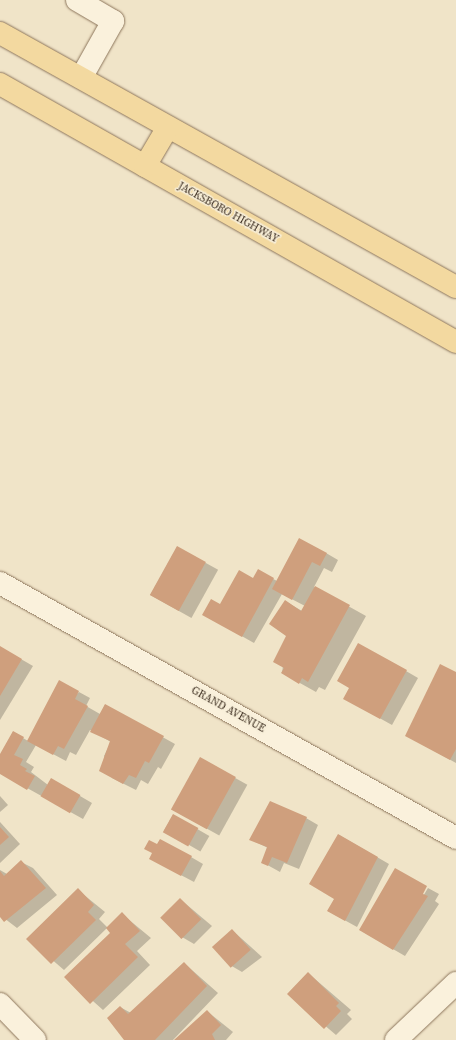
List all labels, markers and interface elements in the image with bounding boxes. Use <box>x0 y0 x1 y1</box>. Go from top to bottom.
street label: JACKSBORO HIGHWAY <box>175 180 281 246</box>
street label: GRAND AVENUE <box>189 684 267 736</box>

